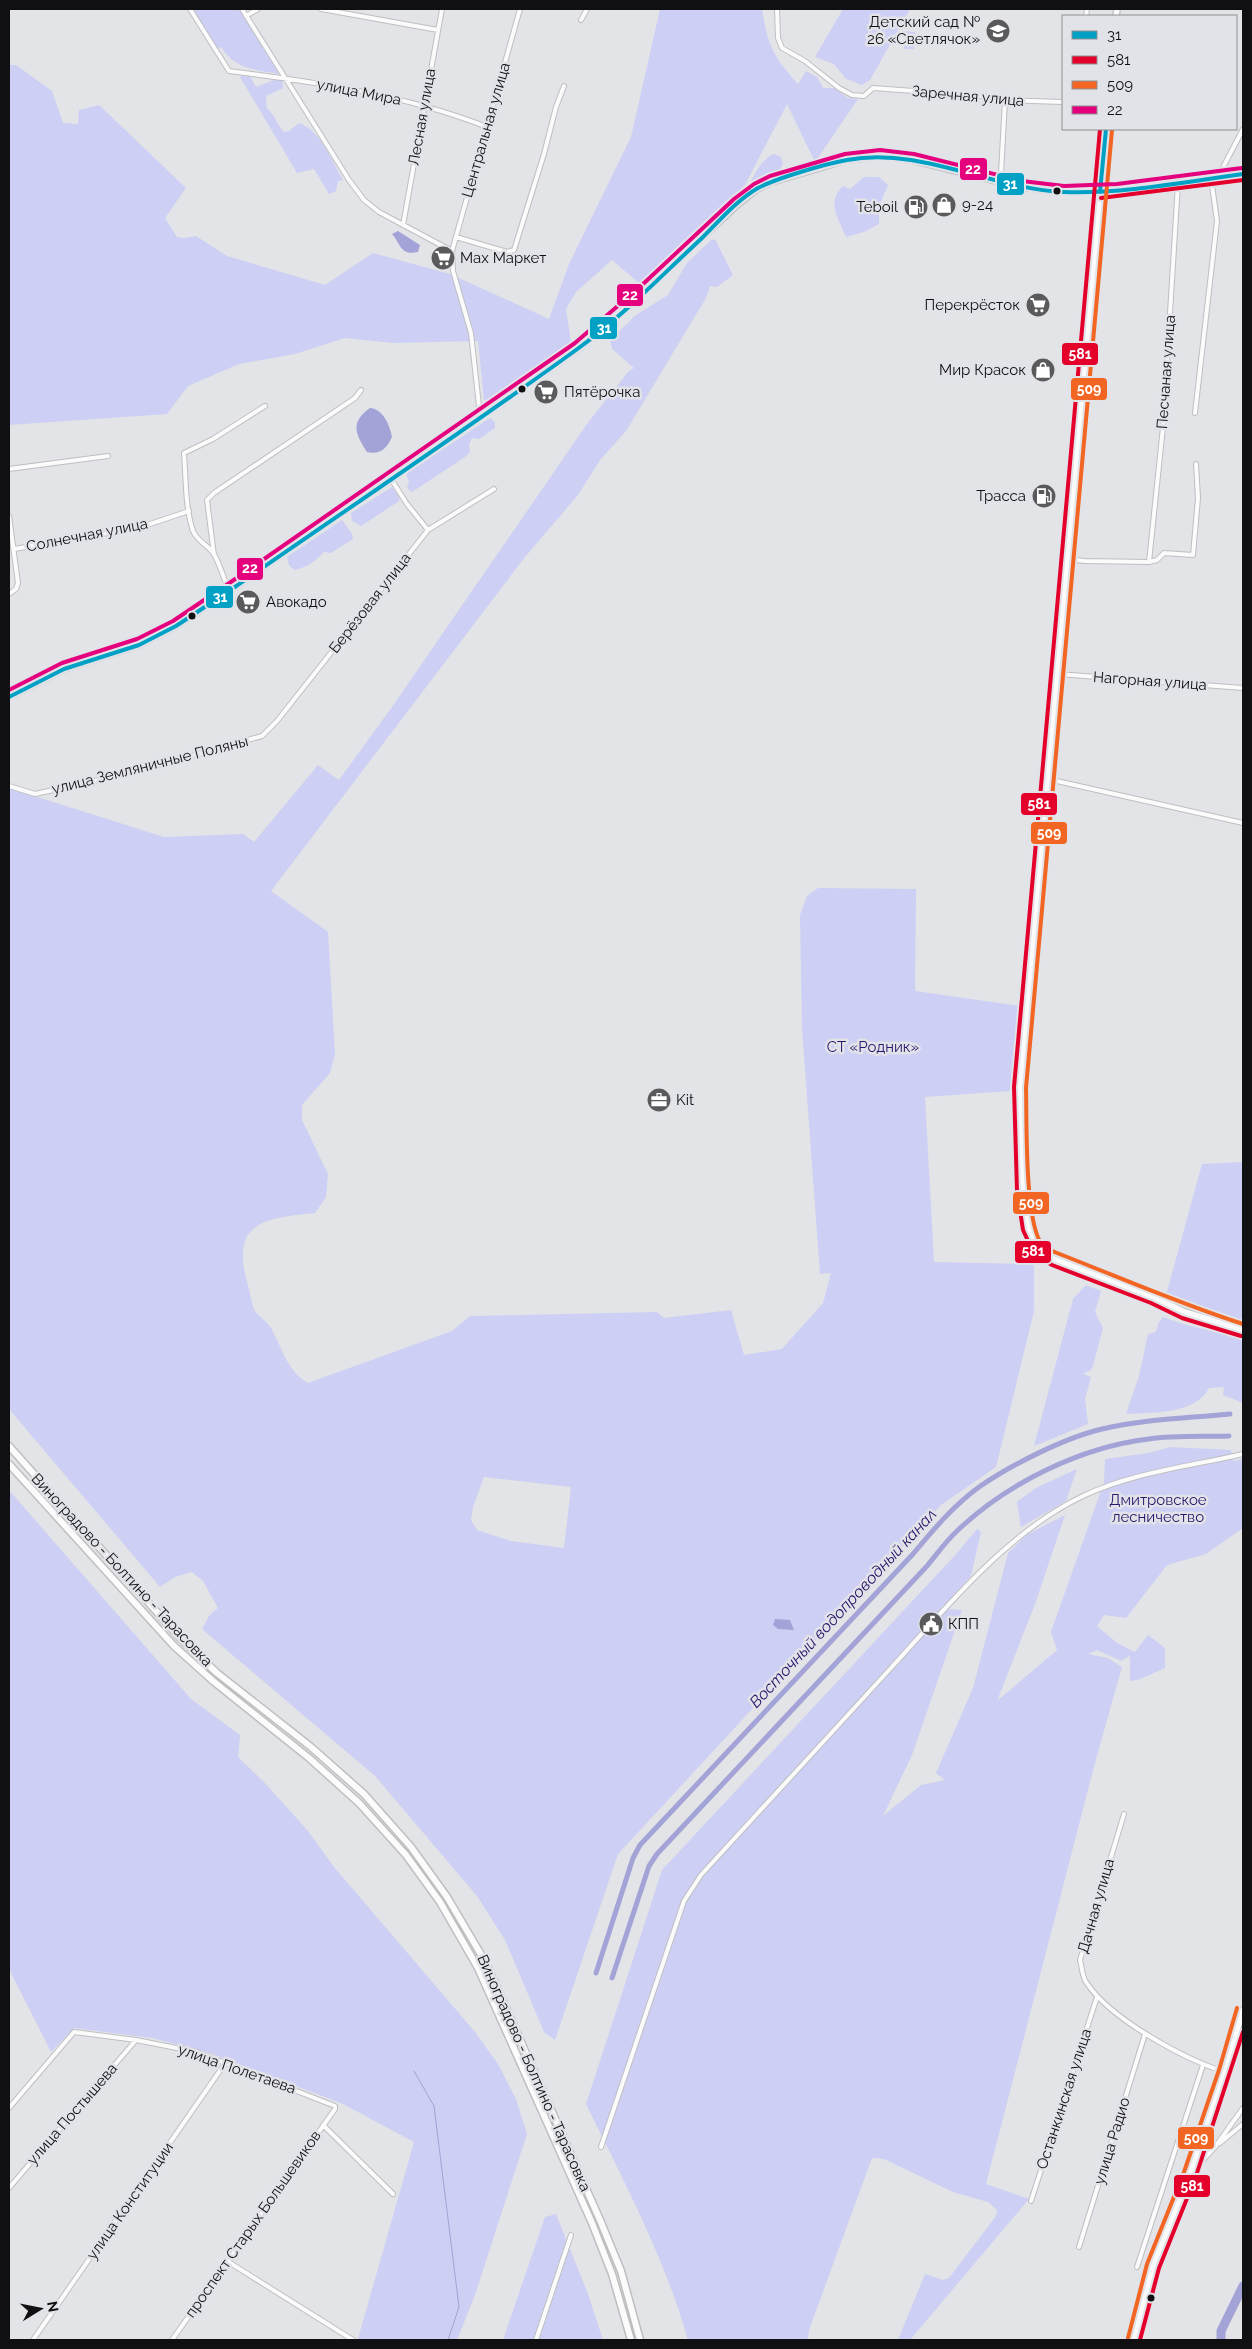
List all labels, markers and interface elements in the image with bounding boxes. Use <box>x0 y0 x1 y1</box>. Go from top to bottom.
place label: Детский сад № 26 «Светлячок» <box>867 13 980 48</box>
legend <box>1062 15 1237 130</box>
school or university icon: Детский сад № 26 «Светлячок» <box>985 18 1011 44</box>
text: 31 <box>1107 26 1122 44</box>
text: 581 <box>1107 51 1131 69</box>
street label: Центральная улица <box>458 60 514 200</box>
street label: Лесная улица <box>405 67 439 167</box>
street label: улица Мира <box>315 75 403 109</box>
text: 509 <box>1107 76 1133 94</box>
street label: Заречная улица <box>911 82 1025 110</box>
text: 22 <box>1107 101 1123 119</box>
line badge: 22 <box>959 157 988 181</box>
text: 22 <box>965 161 981 177</box>
line badge: 31 <box>996 172 1025 196</box>
text: 31 <box>1003 176 1017 192</box>
unlabelled marker <box>1052 186 1062 196</box>
shop icon: 9-24 <box>931 192 957 218</box>
fuel station icon: Teboil <box>903 194 929 220</box>
place label: 9-24 <box>962 196 993 214</box>
place label: Teboil <box>856 198 899 216</box>
supermarket icon: Мах Маркет <box>430 245 456 271</box>
place label: Мах Маркет <box>460 249 547 267</box>
line badge: 22 <box>616 283 644 307</box>
text: 22 <box>622 287 638 303</box>
supermarket icon: Перекрёсток <box>1025 292 1051 318</box>
place label: Перекрёсток <box>924 296 1020 314</box>
street label: Песчаная улица <box>1153 314 1179 430</box>
line badge: 31 <box>589 316 618 340</box>
text: 31 <box>597 320 611 336</box>
line badge: 581 <box>1061 342 1099 366</box>
text: 581 <box>1068 346 1092 362</box>
shop icon: Мир Красок <box>1030 357 1056 383</box>
place label: Мир Красок <box>939 361 1026 379</box>
line badge: 509 <box>1070 377 1108 401</box>
supermarket icon: Пятёрочка <box>533 379 559 405</box>
text: 509 <box>1077 381 1101 397</box>
place label: Пятёрочка <box>564 383 640 401</box>
unlabelled marker <box>517 384 527 394</box>
fuel station icon: Трасса <box>1031 483 1057 509</box>
place label: Трасса <box>976 487 1026 505</box>
street label: Солнечная улица <box>25 514 149 556</box>
street label: Берёзовая улица <box>325 549 415 657</box>
line badge: 22 <box>236 557 264 581</box>
text: 22 <box>242 560 258 576</box>
line badge: 31 <box>205 585 234 609</box>
text: 31 <box>213 589 227 605</box>
supermarket icon: Авокадо <box>235 589 261 615</box>
place label: Авокадо <box>266 593 327 611</box>
unlabelled marker <box>187 611 197 621</box>
street label: Нагорная улица <box>1093 668 1207 694</box>
street label: улица Земляничные Поляны <box>50 732 250 798</box>
line badge: 581 <box>1020 792 1058 816</box>
text: 581 <box>1027 796 1051 812</box>
line badge: 509 <box>1030 821 1068 845</box>
text: 509 <box>1037 825 1061 841</box>
park label: СТ «Родник» <box>827 1038 919 1056</box>
office icon: Kit <box>646 1087 672 1113</box>
place label: Kit <box>676 1091 694 1109</box>
line badge: 509 <box>1012 1191 1050 1215</box>
text: 509 <box>1019 1195 1043 1211</box>
line badge: 581 <box>1014 1240 1052 1264</box>
text: 581 <box>1021 1243 1045 1259</box>
street label: Виноградово - Болтино - Тарасовка <box>28 1470 216 1670</box>
park label: Дмитровское лесничество <box>1109 1491 1207 1526</box>
water label: Восточный водопроводный канал <box>746 1504 940 1712</box>
public building icon: КПП <box>918 1611 944 1637</box>
place label: КПП <box>948 1615 979 1633</box>
street label: Дачная улица <box>1074 1857 1118 1955</box>
street label: Виноградово - Болтино - Тарасовка <box>473 1952 595 2194</box>
street label: Останкинская улица <box>1033 2026 1095 2172</box>
street label: улица Полетаева <box>176 2040 298 2098</box>
street label: улица Постышева <box>23 2060 121 2168</box>
street label: улица Радио <box>1090 2095 1134 2187</box>
line badge: 509 <box>1177 2126 1215 2150</box>
street label: проспект Старых Большевиков <box>181 2127 325 2321</box>
text: 509 <box>1184 2130 1208 2146</box>
street label: улица Конституции <box>83 2139 177 2263</box>
line badge: 581 <box>1173 2174 1211 2198</box>
text: 581 <box>1180 2178 1204 2194</box>
north arrow <box>15 2284 65 2334</box>
unlabelled marker <box>1146 2293 1156 2303</box>
text: N <box>44 2300 62 2313</box>

